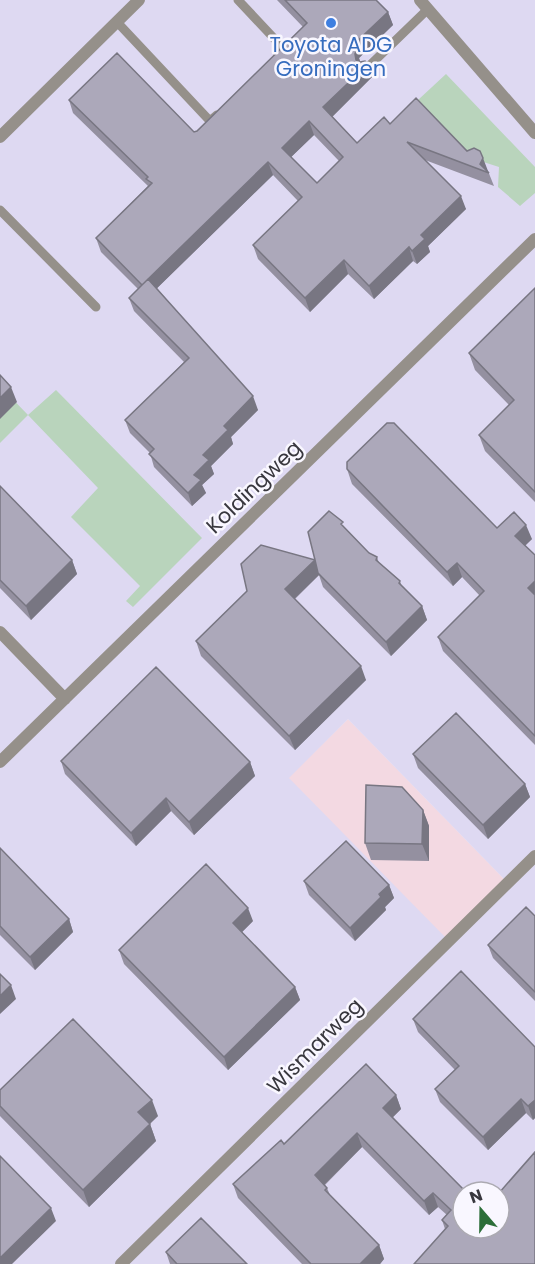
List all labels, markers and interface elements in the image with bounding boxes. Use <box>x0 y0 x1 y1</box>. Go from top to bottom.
marker: Toyota ADG Groningen <box>324 16 338 30</box>
place label: Toyota ADG Groningen <box>270 30 392 83</box>
street label: Koldingweg <box>199 434 308 540</box>
street label: Wismarweg <box>260 991 369 1100</box>
north arrow <box>451 1180 511 1240</box>
text: N <box>466 1184 486 1209</box>

